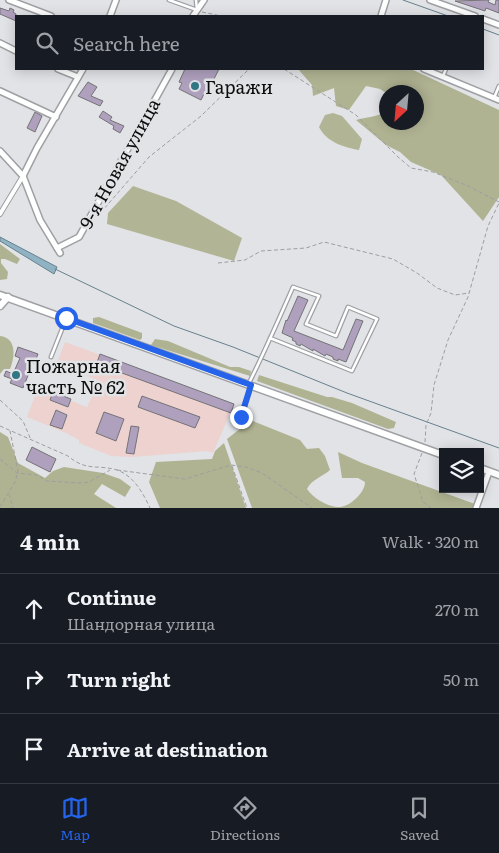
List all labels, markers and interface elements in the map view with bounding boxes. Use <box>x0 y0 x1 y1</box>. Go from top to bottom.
search box <box>15 15 484 70</box>
icon: search <box>33 29 61 57</box>
text: Search here <box>73 29 180 57</box>
place label: Гаражи <box>205 73 273 100</box>
marker: Гаражи <box>189 80 201 92</box>
north arrow <box>379 85 424 130</box>
street label: 9-я Новая улица <box>72 93 166 233</box>
route start <box>55 307 78 330</box>
place label: Пожарная часть № 62 <box>26 352 125 400</box>
marker: Пожарная часть № 62 <box>10 369 22 381</box>
route end <box>230 406 253 429</box>
map controls <box>439 448 484 493</box>
button: layers <box>439 448 484 493</box>
text: 4 min <box>20 525 80 556</box>
text: Walk · 320 m <box>382 529 479 553</box>
text: Continue <box>67 583 156 611</box>
icon: ahead <box>20 595 48 623</box>
text: 270 m <box>435 597 479 621</box>
text: Шандорная улица <box>67 611 215 635</box>
icon: right <box>20 665 48 693</box>
text: Turn right <box>67 665 171 693</box>
text: 50 m <box>443 667 479 691</box>
icon: arrive <box>20 735 48 763</box>
text: Arrive at destination <box>67 735 268 763</box>
tab: Map <box>60 794 90 844</box>
tab: Directions <box>210 794 280 844</box>
tab: Saved <box>400 794 439 844</box>

